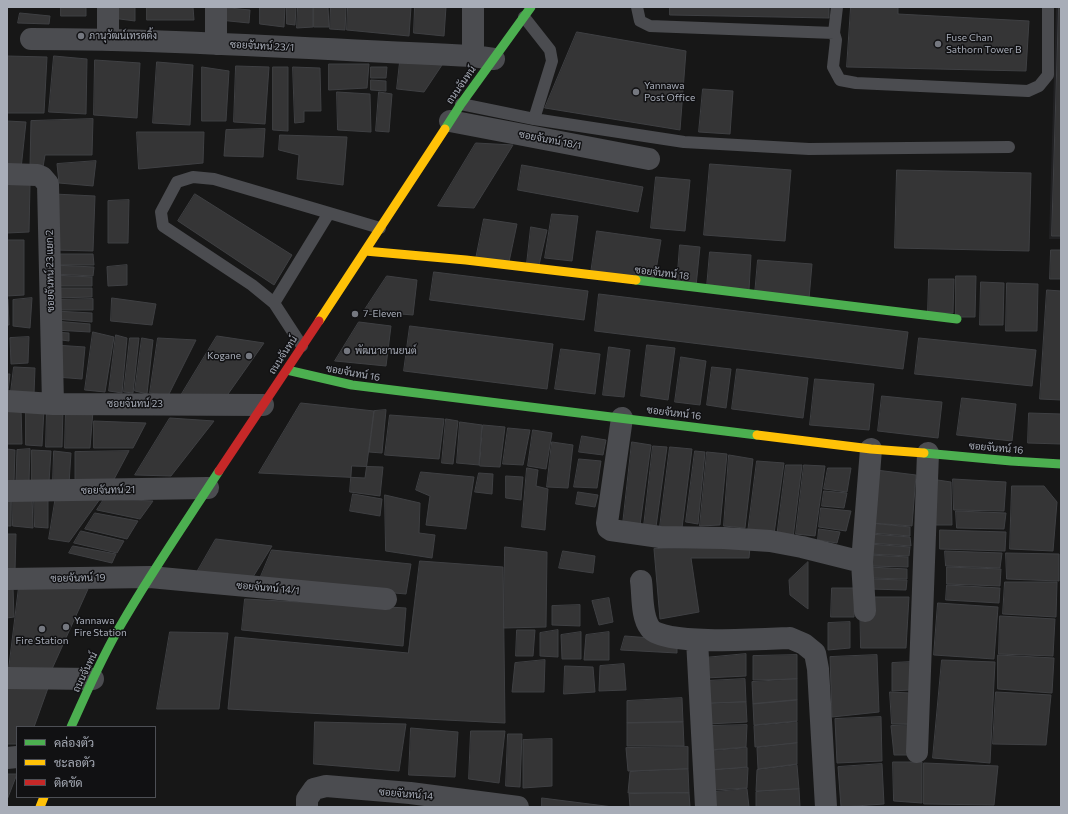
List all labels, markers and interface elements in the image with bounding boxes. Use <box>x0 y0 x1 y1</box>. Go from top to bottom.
place label: ภานุวัฒน์เทรดดิ้ง <box>89 30 157 42</box>
marker: ภานุวัฒน์เทรดดิ้ง <box>76 31 86 41</box>
place label: Fuse Chan Sathorn Tower B <box>946 32 1021 56</box>
street label: ซอยจันทน์ 23/1 <box>230 38 294 54</box>
marker: Fuse Chan Sathorn Tower B <box>933 39 943 49</box>
street label: ถนนจันทน์ <box>444 64 478 106</box>
place label: Yannawa Post Office <box>644 80 695 104</box>
marker: Yannawa Post Office <box>631 87 641 97</box>
street label: ซอยจันทน์ 18/1 <box>518 128 582 152</box>
street label: ซอยจันทน์ 23 แยก 2 <box>43 230 57 312</box>
street label: ซอยจันทน์ 18 <box>634 264 690 282</box>
place label: 7-Eleven <box>363 308 402 320</box>
marker: 7-Eleven <box>350 309 360 319</box>
street label: ถนนจันทน์ <box>266 334 300 376</box>
place label: พัฒนายานยนต์ <box>355 345 417 357</box>
marker: พัฒนายานยนต์ <box>342 346 352 356</box>
place label: Kogane <box>207 350 241 362</box>
marker: Kogane <box>244 351 254 361</box>
street label: ซอยจันทน์ 16 <box>325 362 381 384</box>
street label: ซอยจันทน์ 23 <box>107 398 163 410</box>
street label: ซอยจันทน์ 16 <box>646 404 702 422</box>
street label: ซอยจันทน์ 16 <box>968 440 1024 456</box>
street label: ซอยจันทน์ 21 <box>81 484 135 496</box>
street label: ซอยจันทน์ 19 <box>50 572 106 584</box>
street label: ซอยจันทน์ 14/1 <box>236 579 300 597</box>
place label: Yannawa Fire Station <box>74 615 127 638</box>
marker: Yannawa Fire Station <box>61 622 71 632</box>
marker: Fire Station <box>37 624 47 634</box>
place label: Fire Station <box>16 635 68 647</box>
street label: ถนนจันทน์ <box>70 650 100 694</box>
legend <box>16 726 156 798</box>
text: คล่องตัว <box>54 735 94 749</box>
text: ชะลอตัว <box>54 755 95 769</box>
text: ติดขัด <box>54 775 83 789</box>
street label: ซอยจันทน์ 14 <box>378 786 434 802</box>

